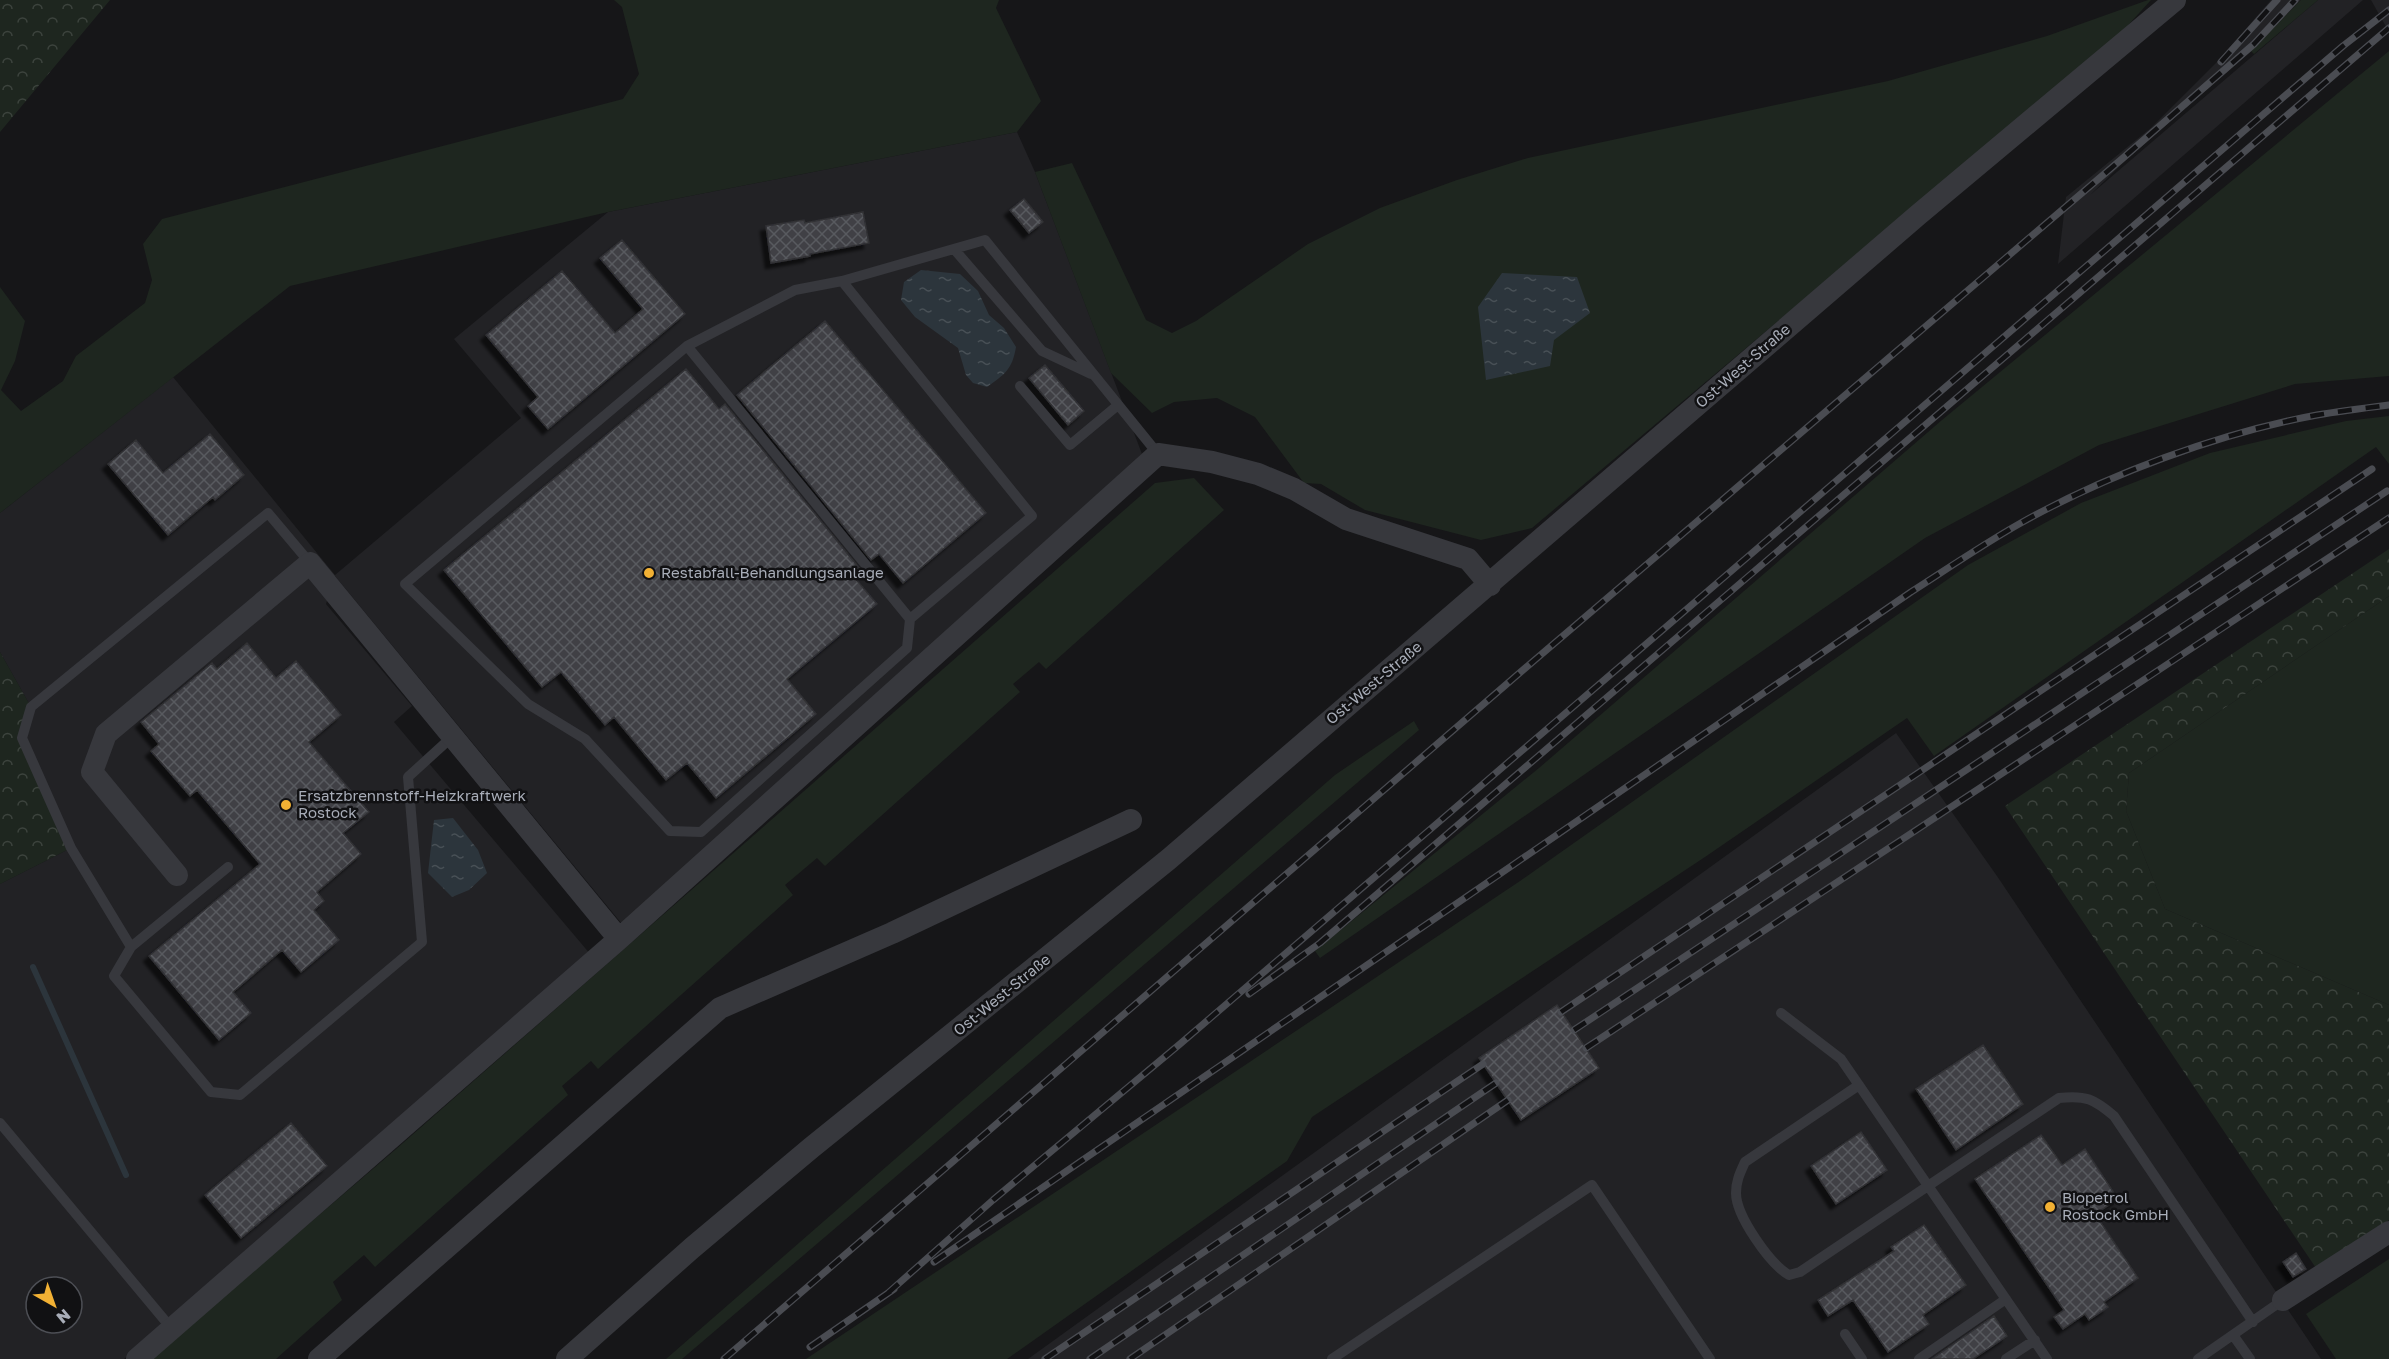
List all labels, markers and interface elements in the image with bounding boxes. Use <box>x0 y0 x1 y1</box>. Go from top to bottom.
street label: Ost-West-Straße <box>1691 319 1793 411</box>
place label: Restabfall-Behandlungsanlage <box>661 563 884 581</box>
marker: Restabfall-Behandlungsanlage <box>642 566 656 580</box>
street label: Ost-West-Straße <box>1322 637 1425 727</box>
place label: Ersatzbrennstoff-Heizkraftwerk Rostock <box>298 786 526 821</box>
marker: Ersatzbrennstoff-Heizkraftwerk Rostock <box>279 798 293 812</box>
street label: Ost-West-Straße <box>949 950 1054 1039</box>
place label: Biopetrol Rostock GmbH <box>2062 1188 2169 1223</box>
marker: Biopetrol Rostock GmbH <box>2043 1200 2057 1214</box>
north arrow <box>24 1275 84 1335</box>
text: N <box>53 1305 75 1328</box>

